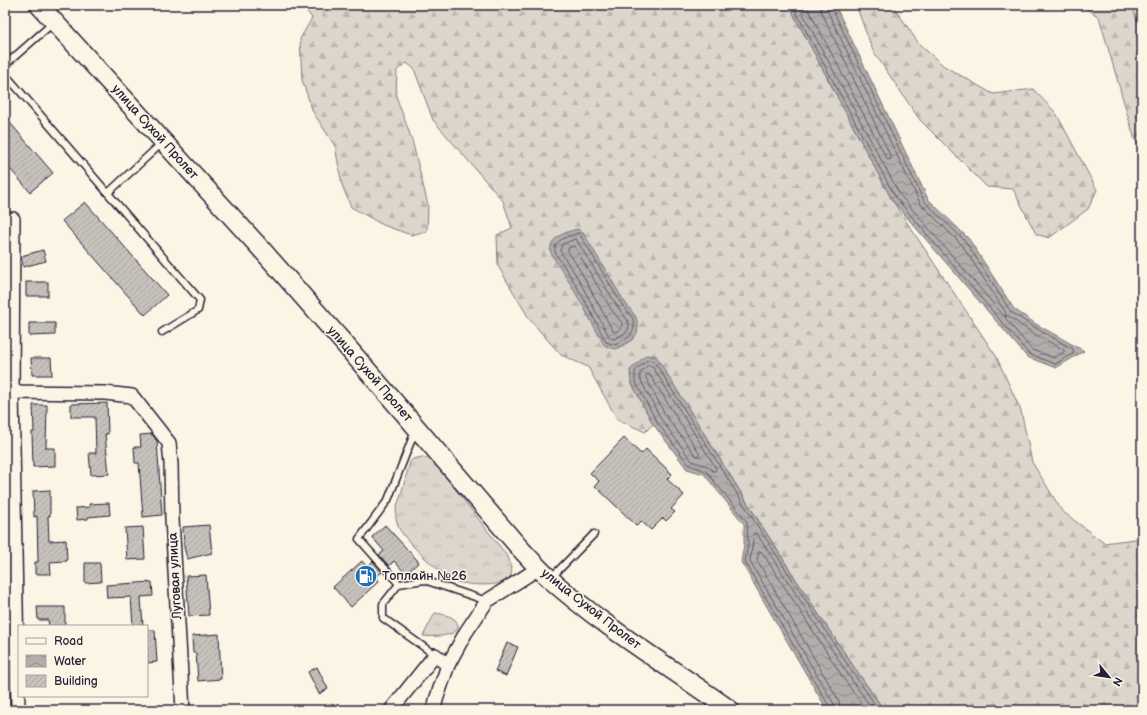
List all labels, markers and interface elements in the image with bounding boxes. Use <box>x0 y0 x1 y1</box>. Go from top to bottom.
street label: улица Сухой Пролет <box>108 81 202 183</box>
street label: улица Сухой Пролет <box>324 323 416 425</box>
street label: Луговая улица <box>165 532 185 621</box>
fuel station icon: Топлайн №26 <box>353 563 379 589</box>
street label: улица Сухой Пролет <box>538 565 644 653</box>
place label: Топлайн №26 <box>382 568 467 584</box>
legend <box>18 625 148 697</box>
text: Road <box>54 634 83 649</box>
text: Water <box>54 654 86 669</box>
north arrow <box>1089 657 1129 697</box>
text: Building <box>54 674 98 689</box>
text: N <box>1110 675 1125 688</box>

